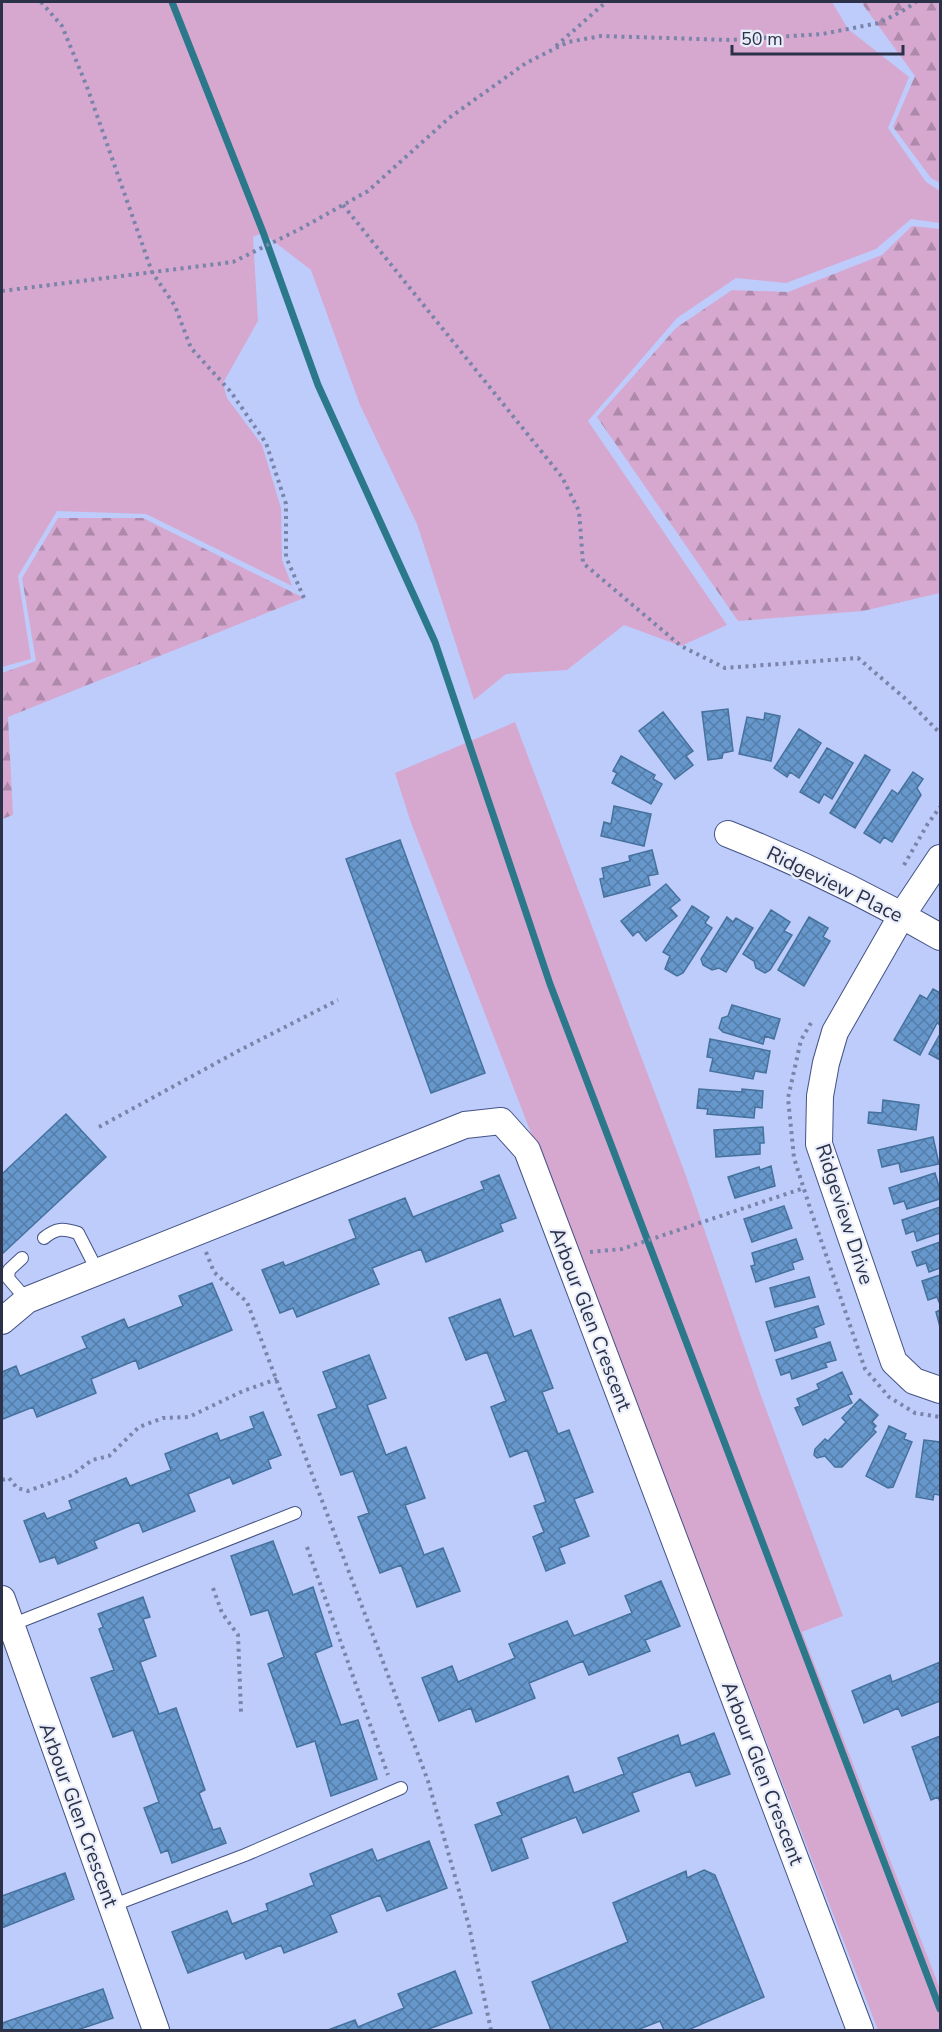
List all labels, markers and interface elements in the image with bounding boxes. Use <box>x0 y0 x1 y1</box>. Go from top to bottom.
scale bar <box>732 18 903 56</box>
text: 50 m <box>741 27 783 51</box>
street label: Ridgeview Place <box>762 840 907 929</box>
street label: Ridgeview Drive <box>809 1140 880 1288</box>
street label: Arbour Glen Crescent <box>543 1224 638 1416</box>
street label: Arbour Glen Crescent <box>715 1678 810 1870</box>
street label: Arbour Glen Crescent <box>33 1719 125 1912</box>

